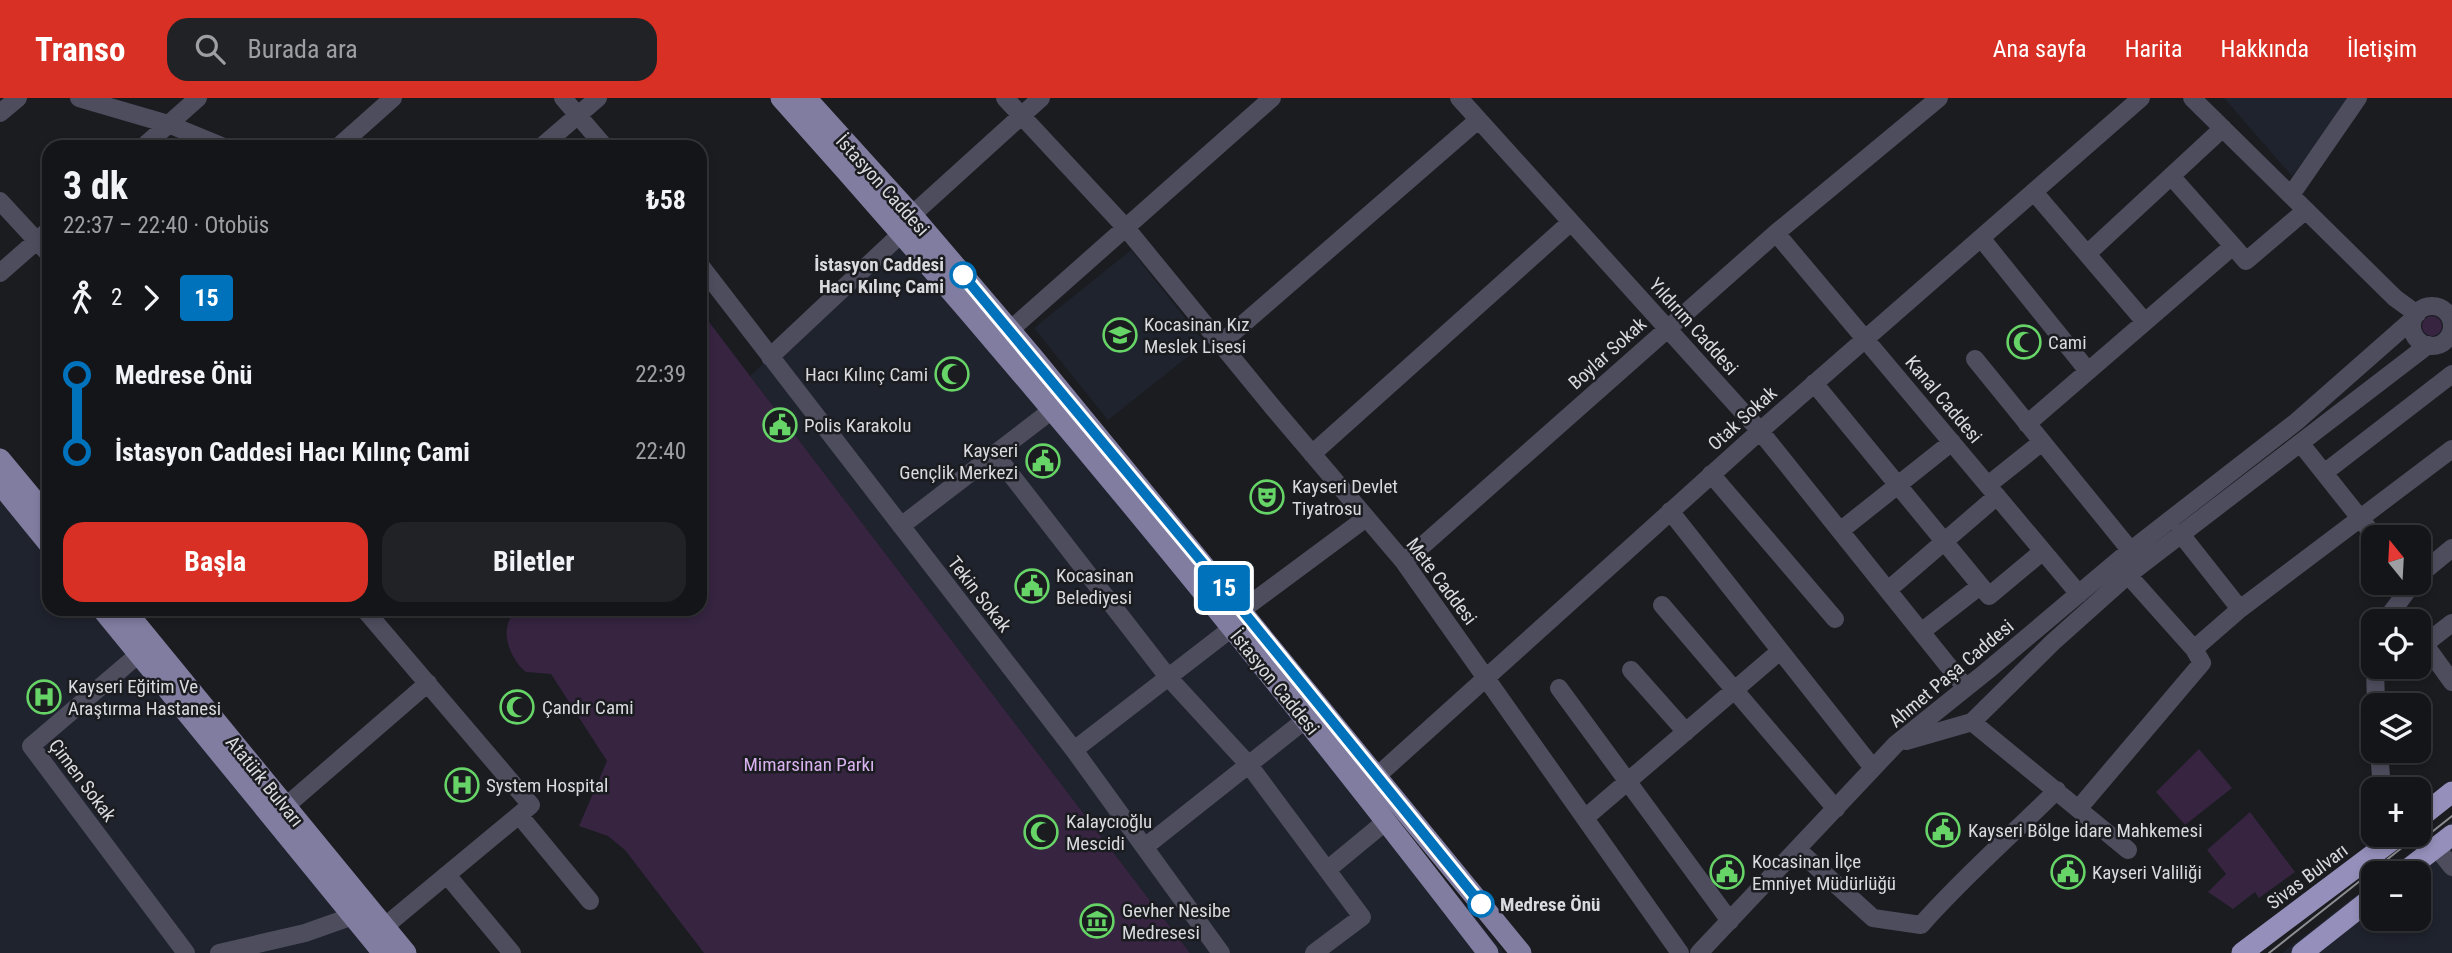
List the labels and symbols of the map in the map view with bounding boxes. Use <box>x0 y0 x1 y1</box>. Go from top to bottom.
street label: İstasyon Caddesi <box>831 130 934 241</box>
place label: İstasyon Caddesi Hacı Kılınç Cami <box>814 253 944 298</box>
marker: İstasyon Caddesi Hacı Kılınç Cami <box>950 262 976 288</box>
street label: Yıldırım Caddesi <box>1644 273 1743 379</box>
street label: Boylar Sokak <box>1564 312 1651 394</box>
place label: Kocasinan Kız Meslek Lisesi <box>1144 313 1250 358</box>
school or university icon: Kocasinan Kız Meslek Lisesi <box>1101 316 1139 354</box>
mosque icon: Cami <box>2005 323 2043 361</box>
place label: Cami <box>2048 331 2087 354</box>
street label: Kanal Caddesi <box>1900 351 1987 448</box>
mosque icon: Hacı Kılınç Cami <box>933 355 971 393</box>
place label: Hacı Kılınç Cami <box>805 363 928 386</box>
street label: Otak Sokak <box>1703 381 1782 455</box>
public building icon: Polis Karakolu <box>761 406 799 444</box>
place label: Polis Karakolu <box>804 414 911 437</box>
place label: Kayseri Gençlik Merkezi <box>899 439 1018 484</box>
public building icon: Kayseri Gençlik Merkezi <box>1024 442 1062 480</box>
place label: Kayseri Devlet Tiyatrosu <box>1292 475 1398 520</box>
theatre icon: Kayseri Devlet Tiyatrosu <box>1248 478 1286 516</box>
north arrow <box>2361 525 2431 595</box>
street label: Mete Caddesi <box>1401 533 1482 629</box>
street label: Tekin Sokak <box>943 552 1017 637</box>
place label: Kocasinan Belediyesi <box>1056 564 1134 609</box>
line badge: 15 <box>1192 565 1256 611</box>
public building icon: Kocasinan Belediyesi <box>1013 567 1051 605</box>
street label: Ahmet Paşa Caddesi <box>1884 615 2018 732</box>
street label: İstasyon Caddesi <box>1225 625 1324 739</box>
place label: Kayseri Eğitim Ve Araştırma Hastanesi <box>68 675 221 720</box>
hospital icon: Kayseri Eğitim Ve Araştırma Hastanesi <box>25 678 63 716</box>
mosque icon: Çandır Cami <box>498 688 536 726</box>
place label: Çandır Cami <box>542 696 634 719</box>
street label: Atatürk Bulvarı <box>221 731 308 831</box>
street label: Çimen Sokak <box>44 734 121 827</box>
park label: Mimarsinan Parkı <box>743 753 875 776</box>
hospital icon: System Hospital <box>443 766 481 804</box>
place label: System Hospital <box>486 774 608 797</box>
place label: Kalaycıoğlu Mescidi <box>1066 810 1152 855</box>
public building icon: Kayseri Bölge İdare Mahkemesi <box>1924 811 1962 849</box>
mosque icon: Kalaycıoğlu Mescidi <box>1022 813 1060 851</box>
place label: Kayseri Bölge İdare Mahkemesi <box>1968 819 2203 842</box>
street label: Sivas Bulvarı <box>2262 838 2352 914</box>
place label: Kocasinan İlçe Emniyet Müdürlüğü <box>1752 850 1896 895</box>
public building icon: Kocasinan İlçe Emniyet Müdürlüğü <box>1708 853 1746 891</box>
public building icon: Kayseri Valiliği <box>2049 853 2087 891</box>
place label: Kayseri Valiliği <box>2092 861 2202 884</box>
marker: Medrese Önü <box>1468 891 1494 917</box>
place label: Medrese Önü <box>1500 893 1600 916</box>
place label: Gevher Nesibe Medresesi <box>1122 899 1230 944</box>
museum icon: Gevher Nesibe Medresesi <box>1078 902 1116 940</box>

